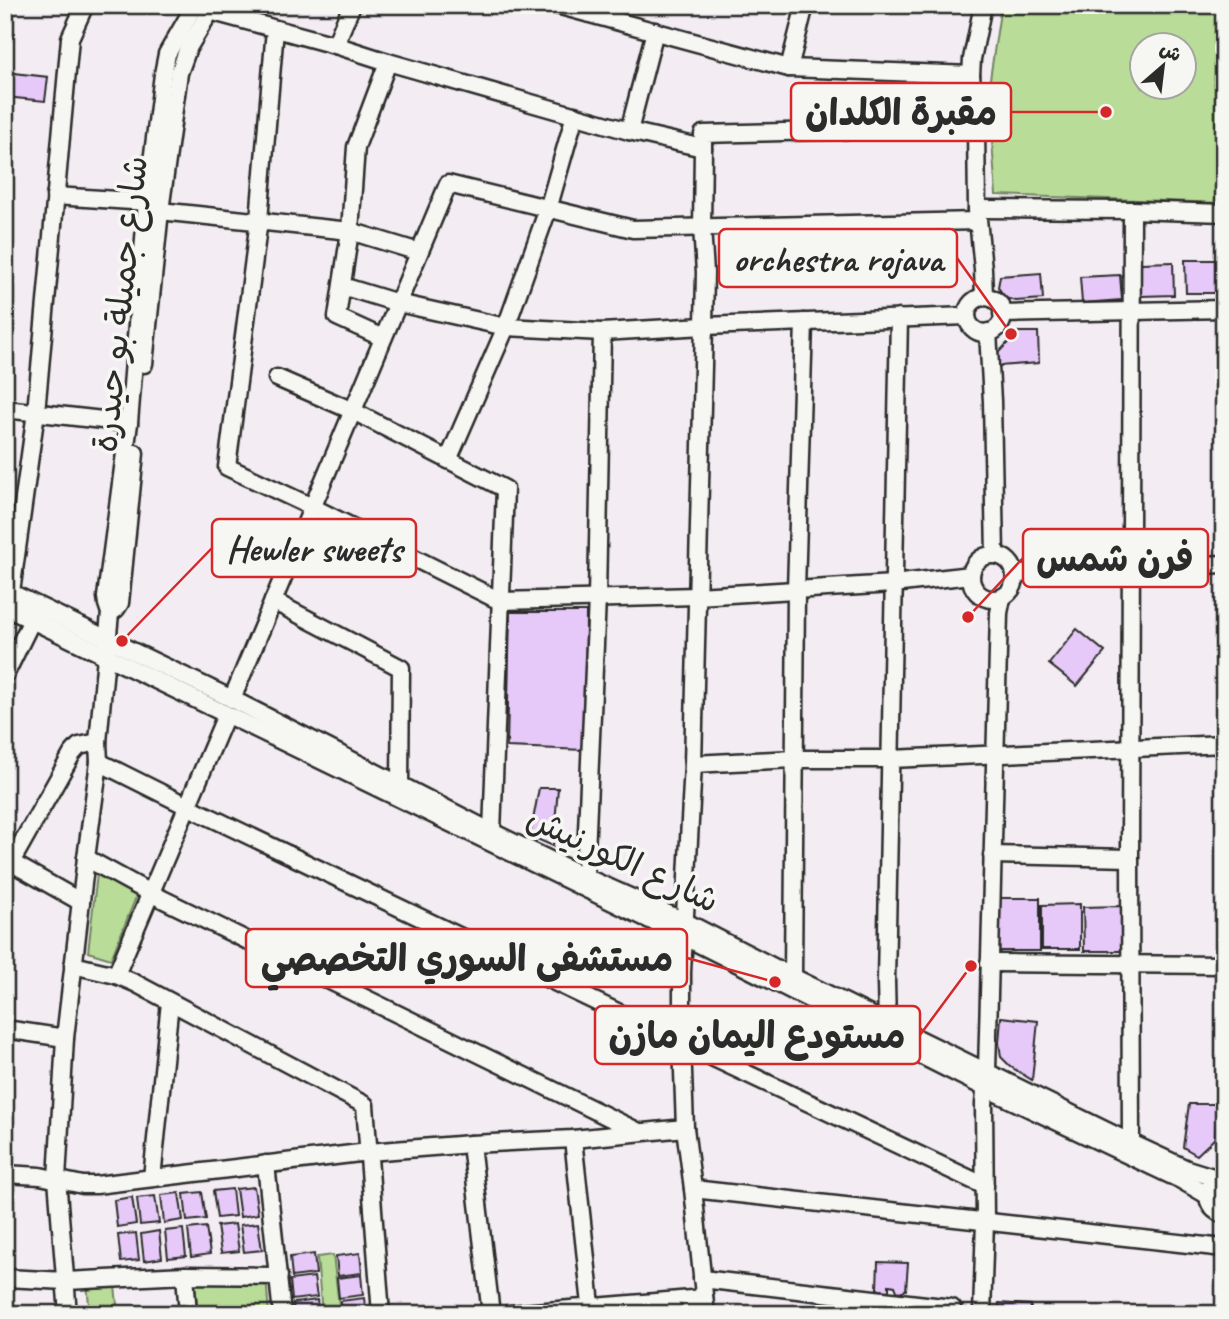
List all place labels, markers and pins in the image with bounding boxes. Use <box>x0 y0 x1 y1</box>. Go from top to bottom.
callout: مقبرة الكلدان <box>791 83 1011 141</box>
callout: orchestra rojava <box>719 229 957 287</box>
callout: Hewler sweets <box>212 519 416 577</box>
callout: فرن شمس <box>1023 529 1208 587</box>
callout: مستشفى السوري التخصصي <box>246 929 687 987</box>
callout: مستودع اليمان مازن <box>595 1006 920 1064</box>

